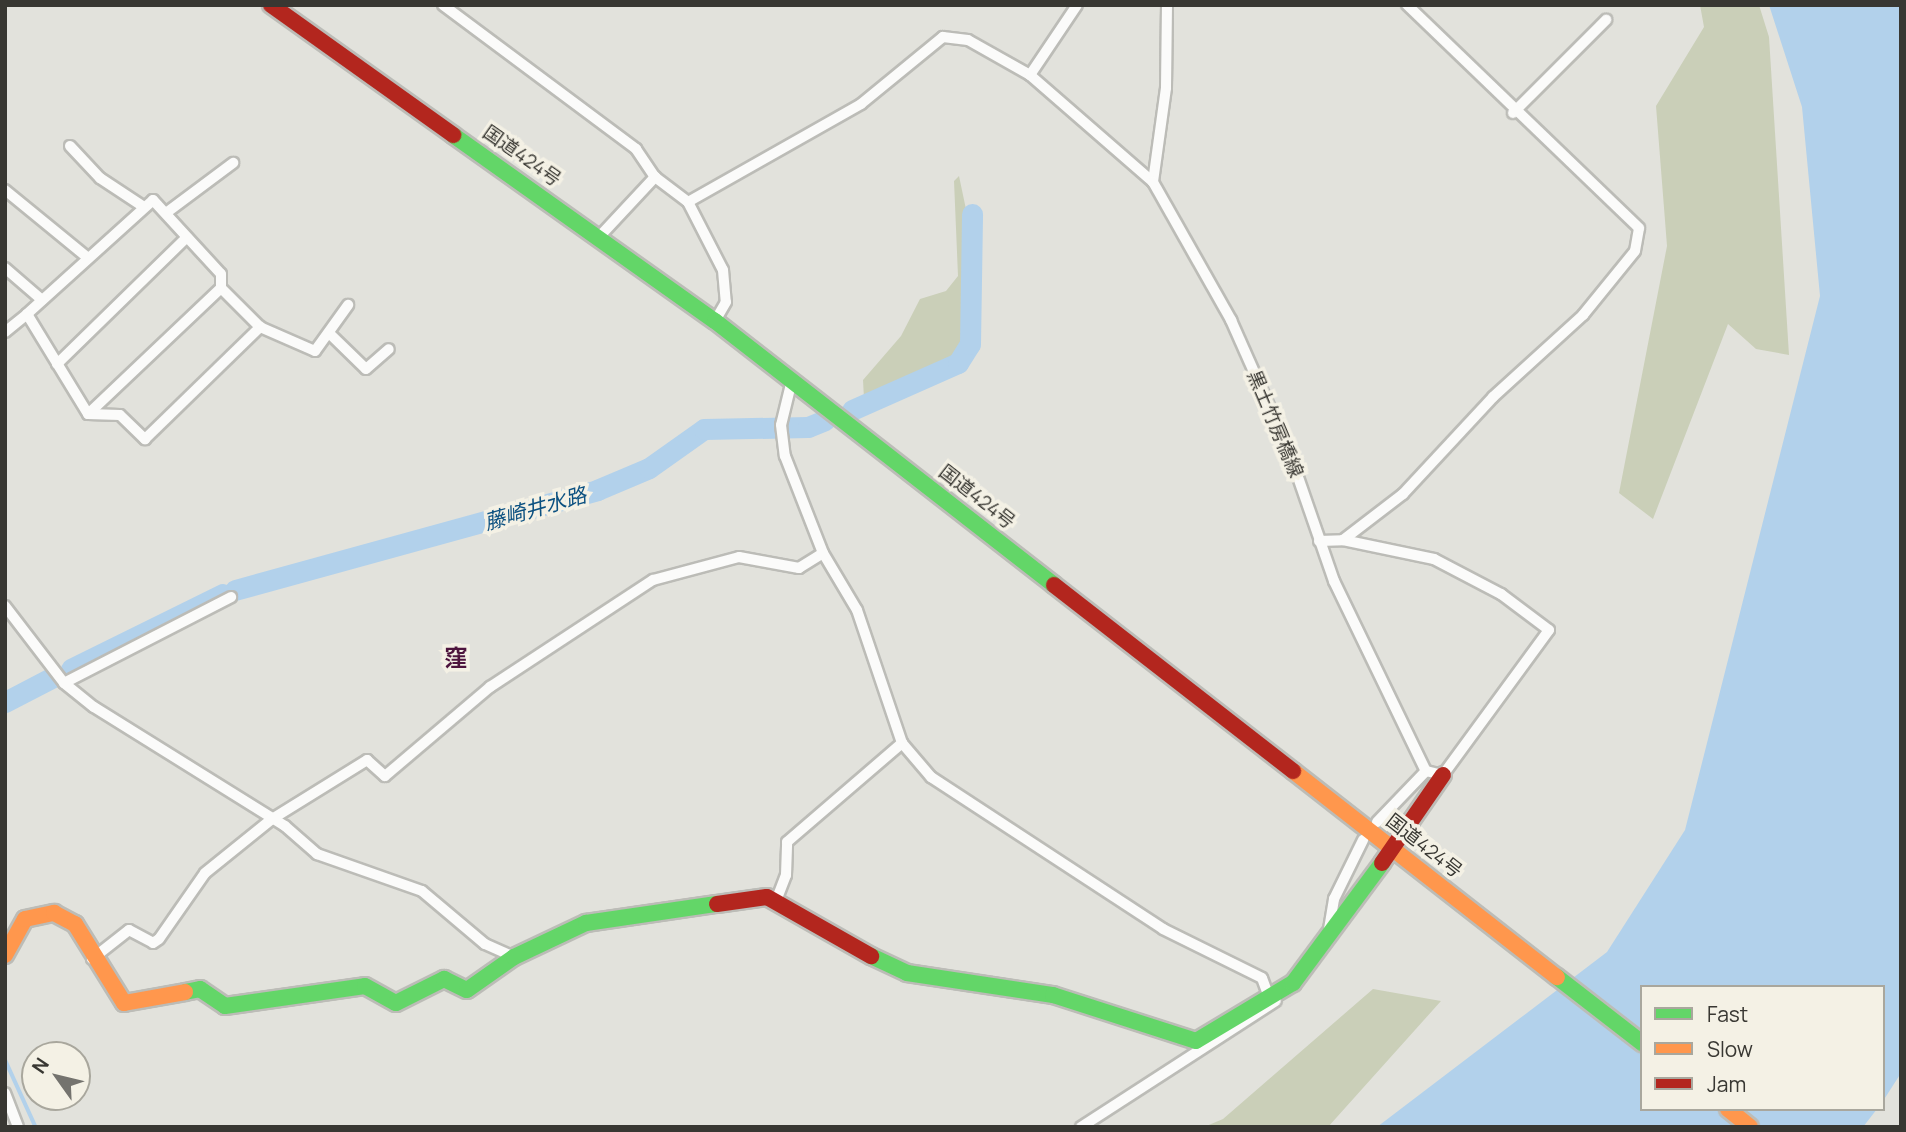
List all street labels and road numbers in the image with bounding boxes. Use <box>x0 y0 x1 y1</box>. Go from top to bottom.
street label: 国道424号 <box>479 121 565 191</box>
street label: 黒土竹房橋線 <box>1242 367 1308 481</box>
street label: 国道424号 <box>935 460 1019 534</box>
street label: 国道424号 <box>1382 809 1466 883</box>

